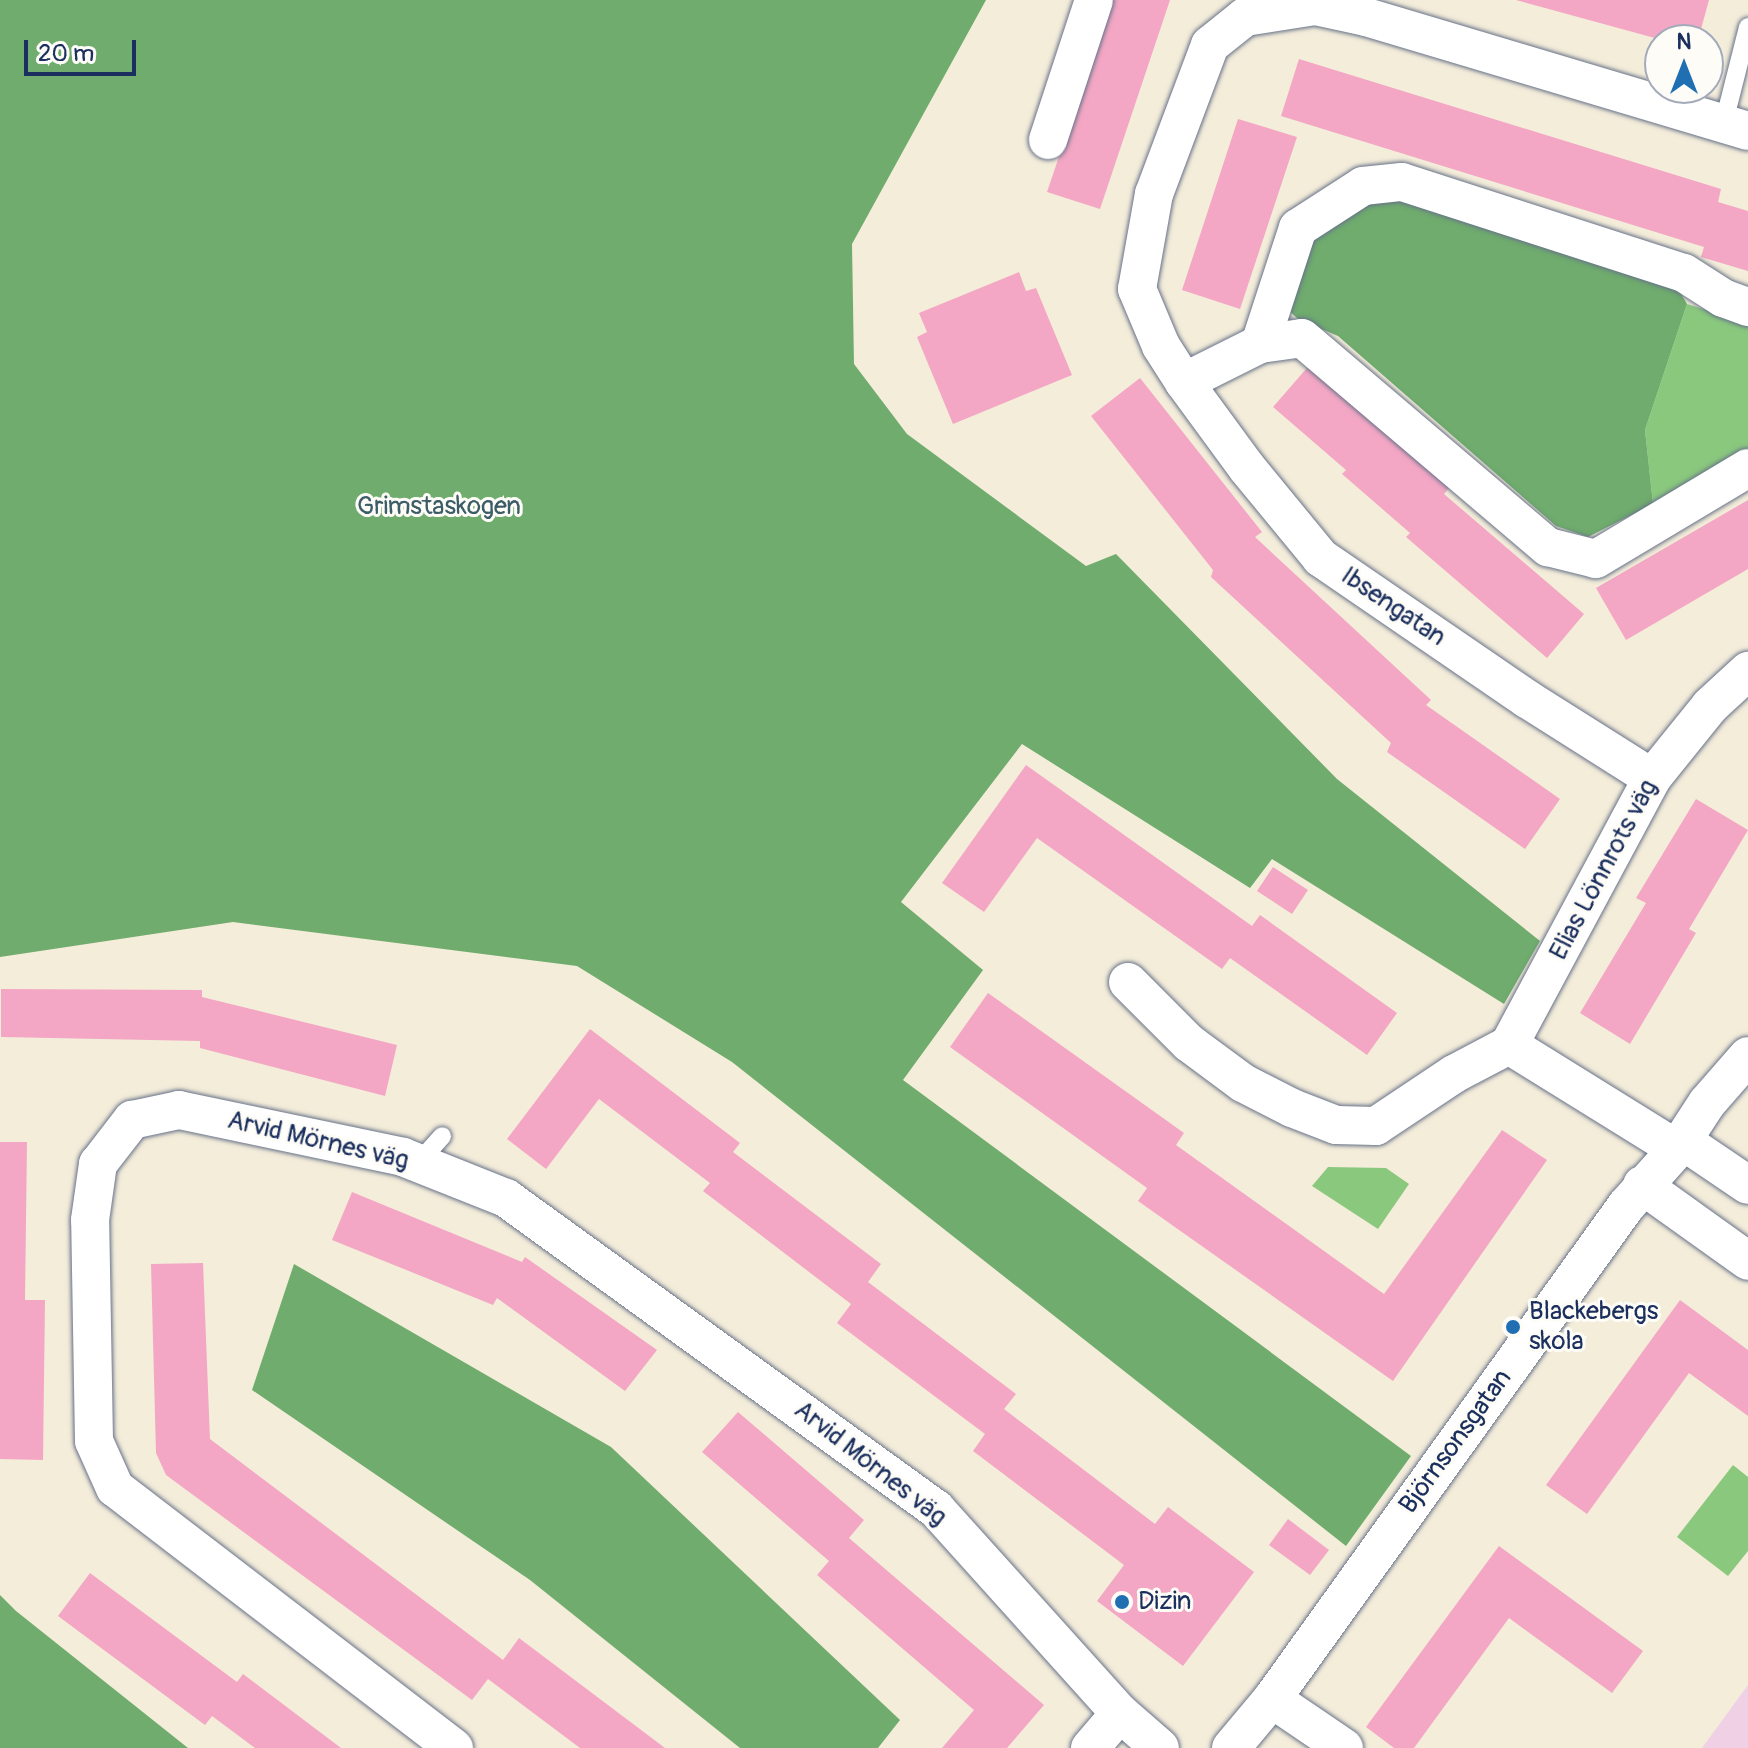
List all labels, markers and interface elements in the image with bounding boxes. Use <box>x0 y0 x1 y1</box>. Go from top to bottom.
scale bar <box>28 24 140 74</box>
north arrow <box>1644 24 1724 104</box>
text: N <box>1677 28 1691 56</box>
text: 20 m <box>38 39 94 68</box>
park label: Grimstaskogen <box>357 491 521 523</box>
street label: Ibsengatan <box>1335 561 1451 653</box>
street label: Elias Lönnrots väg <box>1543 775 1665 965</box>
street label: Arvid Mörnes väg <box>224 1105 412 1177</box>
place label: Blackebergs skola <box>1529 1296 1658 1358</box>
marker: Blackebergs skola <box>1504 1318 1522 1336</box>
street label: Björnsonsgatan <box>1393 1364 1519 1520</box>
street label: Arvid Mörnes väg <box>787 1395 953 1533</box>
place label: Dizin <box>1138 1586 1192 1618</box>
marker: Dizin <box>1113 1593 1131 1611</box>

